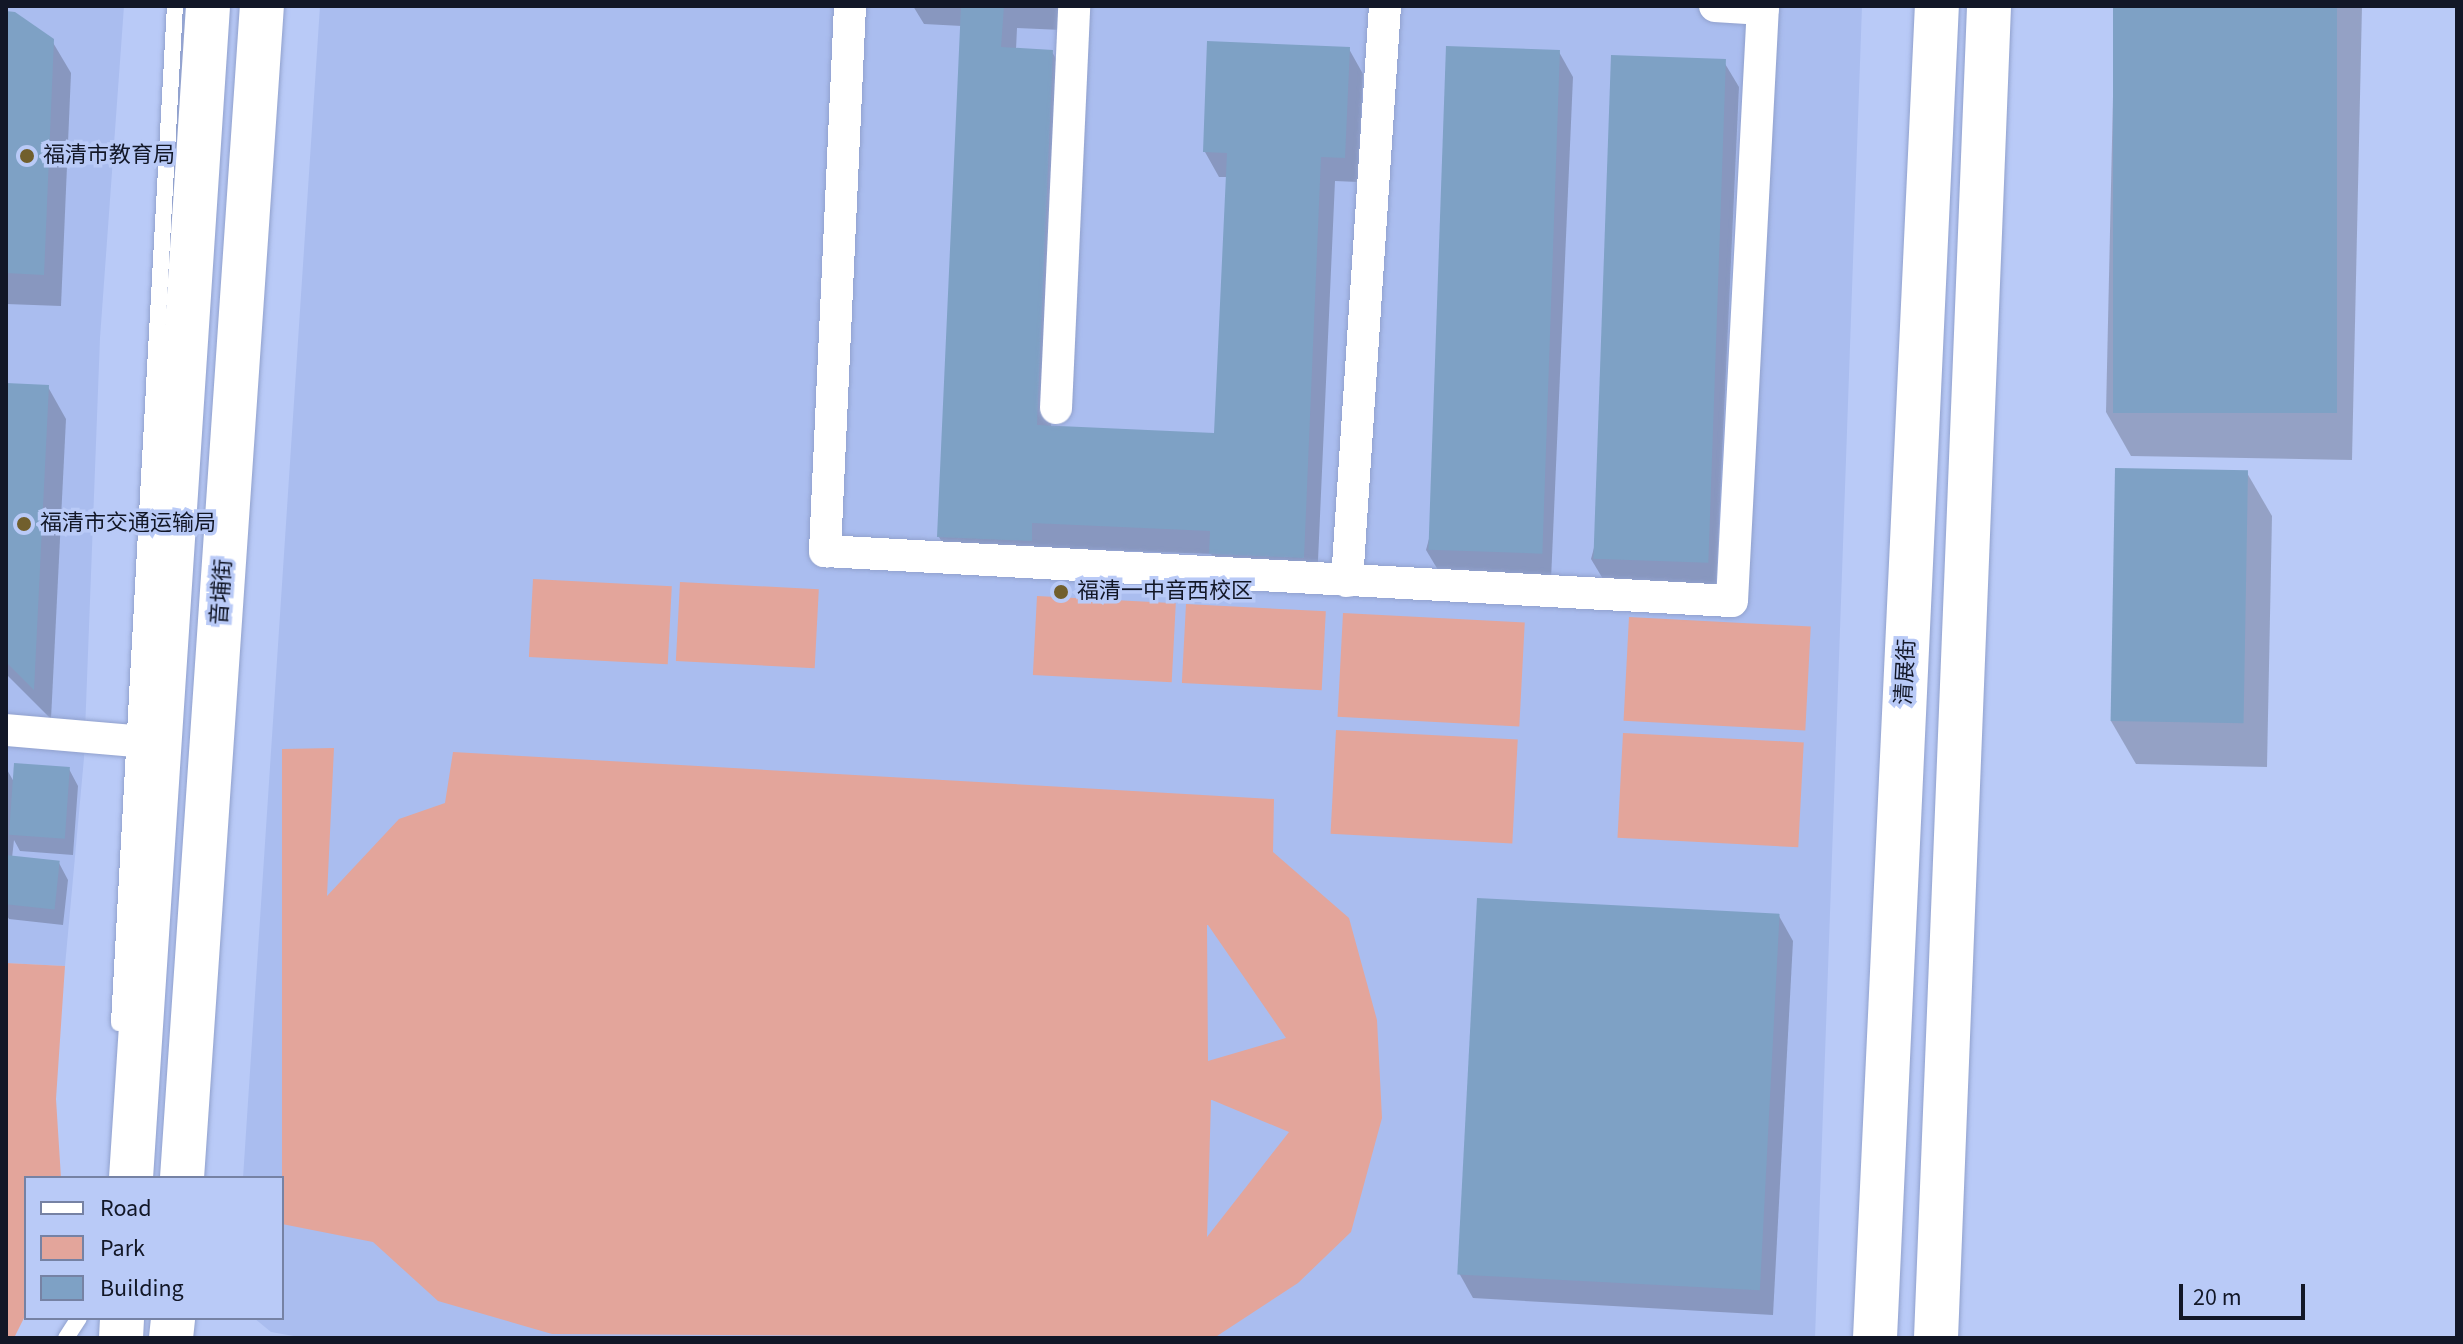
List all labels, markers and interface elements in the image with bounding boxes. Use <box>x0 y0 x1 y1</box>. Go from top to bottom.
place label: 福清市教育局 <box>43 143 175 169</box>
marker: 福清市教育局 <box>18 147 36 165</box>
place label: 福清市交通运输局 <box>40 511 216 537</box>
marker: 福清市交通运输局 <box>15 515 33 533</box>
street label: 音埔街 <box>207 558 237 626</box>
place label: 福清一中音西校区 <box>1077 579 1253 605</box>
marker: 福清一中音西校区 <box>1052 583 1070 601</box>
street label: 清展街 <box>1891 638 1921 706</box>
legend <box>24 1176 284 1320</box>
text: Road <box>100 1191 152 1226</box>
text: Park <box>100 1231 145 1266</box>
scale bar <box>2183 1268 2309 1318</box>
text: Building <box>100 1271 184 1306</box>
text: 20 m <box>2193 1280 2242 1315</box>

